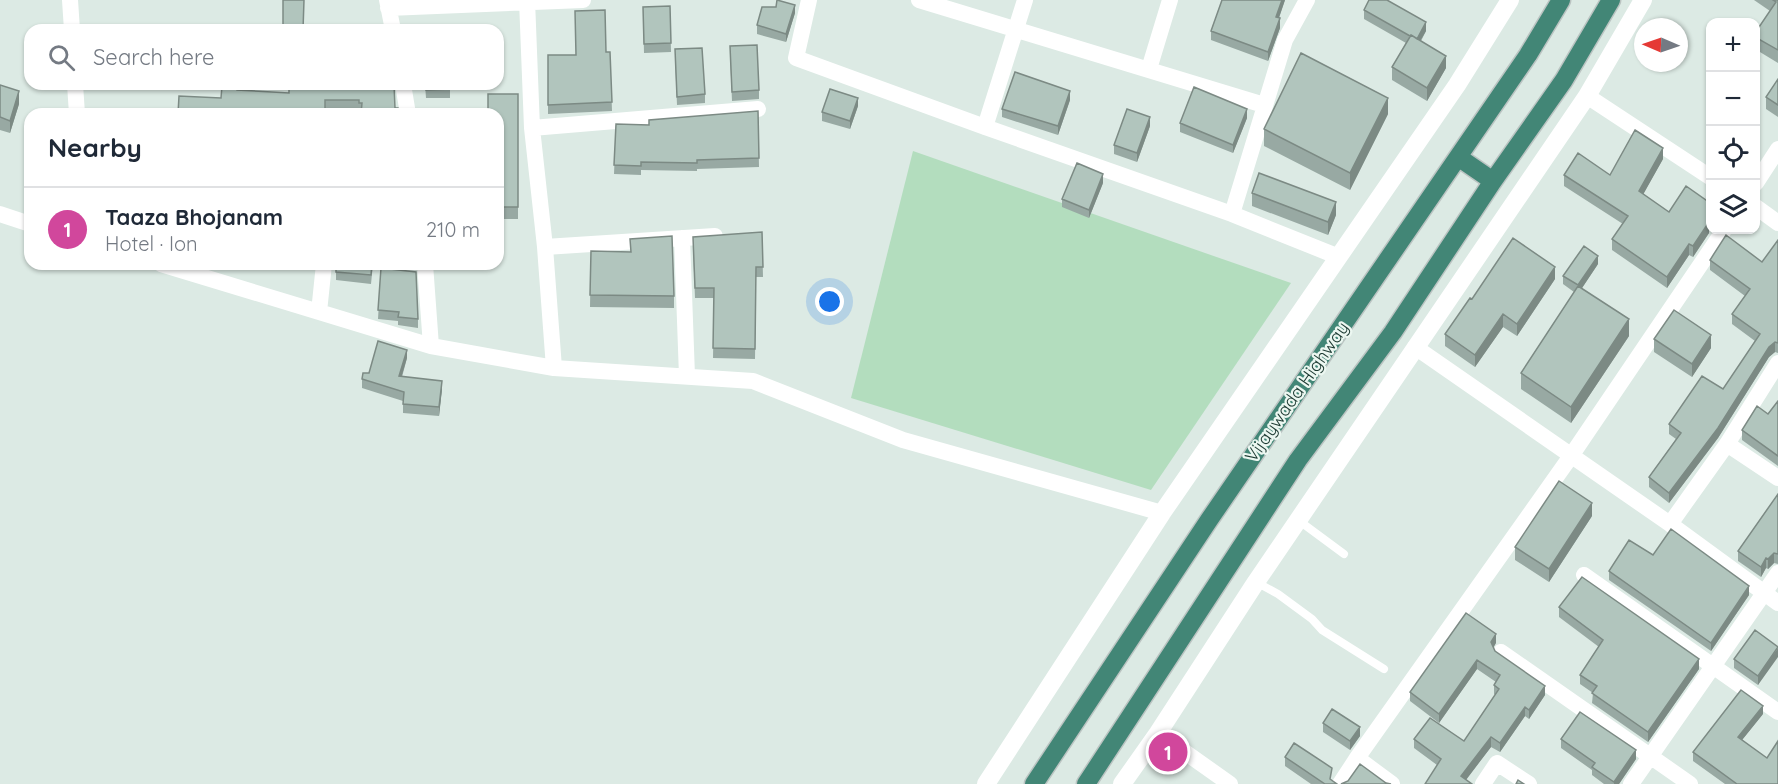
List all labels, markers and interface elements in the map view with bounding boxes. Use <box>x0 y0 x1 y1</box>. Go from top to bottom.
north arrow <box>1634 18 1688 72</box>
map controls <box>1706 18 1760 234</box>
button: + <box>1706 18 1760 72</box>
search box <box>24 24 504 90</box>
icon: search <box>45 41 78 74</box>
text: Search here <box>93 43 214 71</box>
button: − <box>1706 72 1760 126</box>
button: locate <box>1706 126 1760 180</box>
text: Nearby <box>48 131 142 164</box>
button: layers <box>1706 180 1760 234</box>
text: Taaza Bhojanam <box>105 203 283 231</box>
text: 1 <box>64 217 71 242</box>
text: 210 m <box>426 217 480 242</box>
text: Hotel · Ion <box>105 231 198 256</box>
your location <box>815 287 844 316</box>
street label: Vijaywada Highway <box>1240 317 1354 466</box>
pin: 1 <box>1148 730 1188 774</box>

